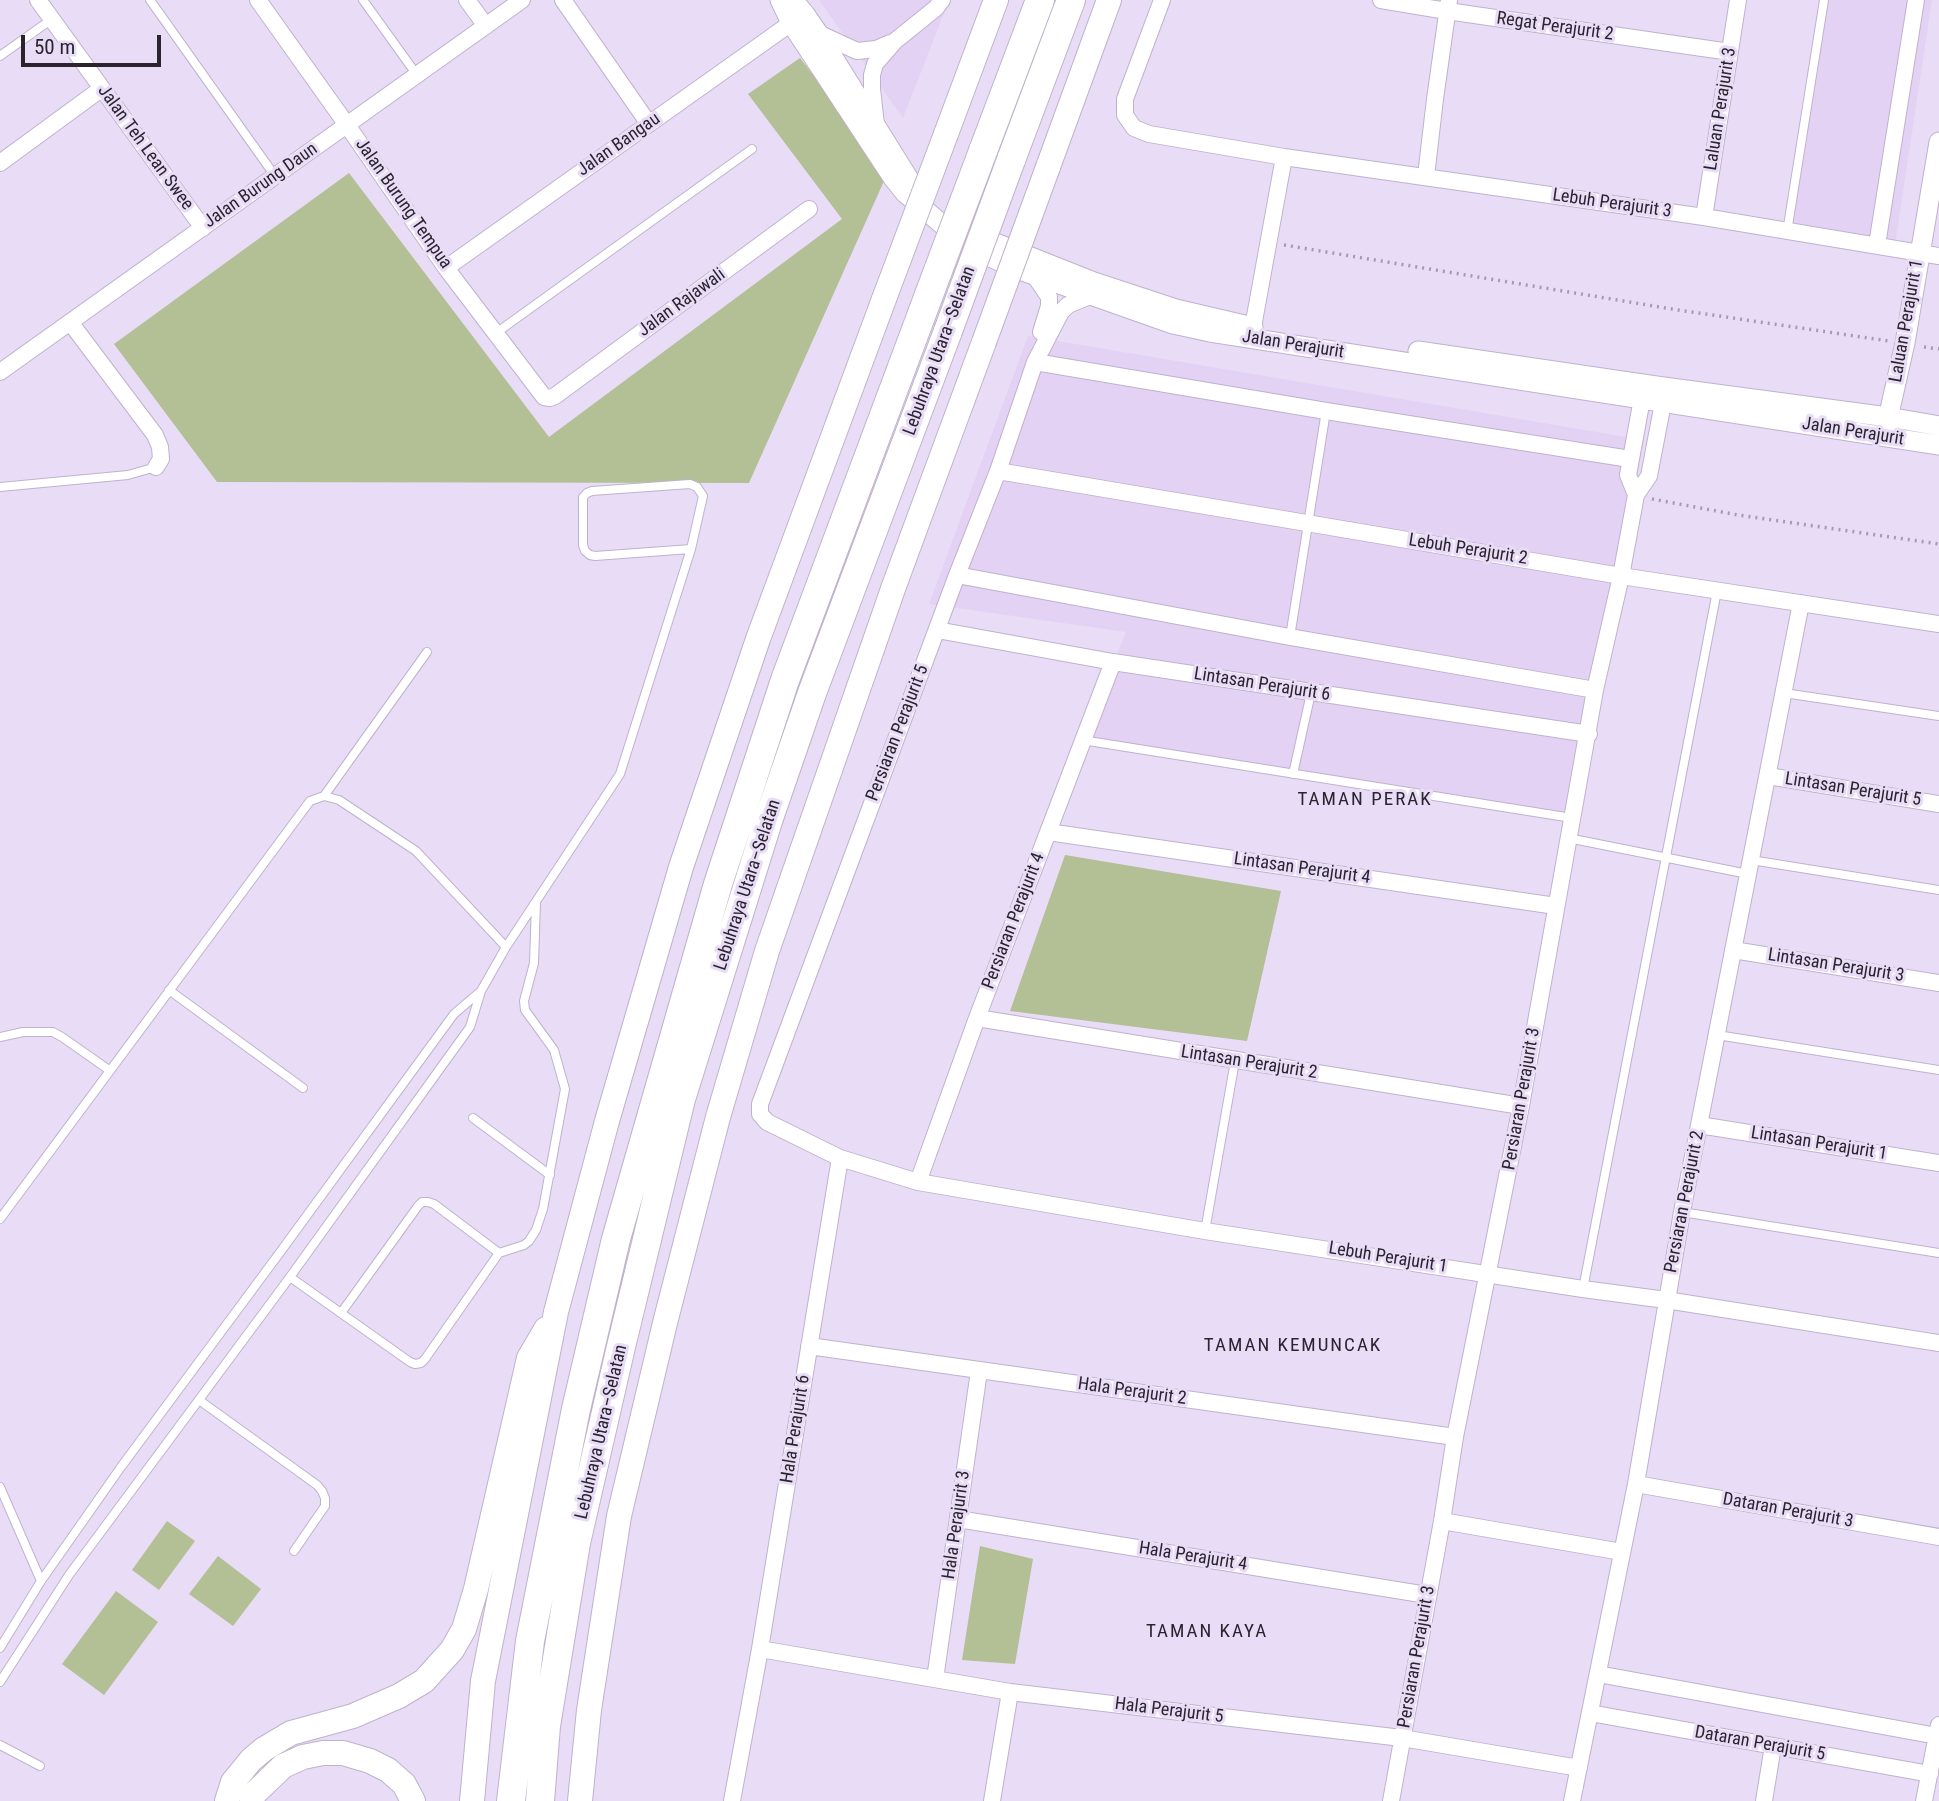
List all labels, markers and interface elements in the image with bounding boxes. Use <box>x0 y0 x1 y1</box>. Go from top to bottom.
street label: Regat Perajurit 2 <box>1495 8 1615 46</box>
scale bar <box>24 21 164 65</box>
text: 50 m <box>34 35 75 59</box>
street label: Laluan Perajurit 3 <box>1701 46 1741 172</box>
street label: Jalan Teh Lean Swee <box>92 81 198 215</box>
street label: Jalan Bangau <box>573 109 665 181</box>
street label: Jalan Burung Tempua <box>350 135 456 273</box>
street label: Jalan Burung Daun <box>200 139 322 233</box>
street label: Lebuh Perajurit 3 <box>1551 185 1673 223</box>
street label: Laluan Perajurit 1 <box>1886 258 1928 384</box>
street label: Jalan Rajawali <box>634 264 730 342</box>
street label: Lebuhraya Utara–Selatan <box>899 264 981 438</box>
street label: Jalan Perajurit <box>1241 326 1345 364</box>
street label: Jalan Perajurit <box>1801 413 1905 451</box>
street label: Lebuh Perajurit 2 <box>1407 530 1529 570</box>
street label: Persiaran Perajurit 5 <box>862 662 934 804</box>
street label: Lintasan Perajurit 6 <box>1192 664 1332 706</box>
street label: Lintasan Perajurit 5 <box>1783 769 1923 811</box>
district label: TAMAN PERAK <box>1299 789 1431 811</box>
street label: Lebuhraya Utara–Selatan <box>710 797 786 973</box>
street label: Lintasan Perajurit 4 <box>1232 849 1372 889</box>
street label: Persiaran Perajurit 4 <box>978 850 1050 992</box>
street label: Lintasan Perajurit 3 <box>1766 945 1906 987</box>
street label: Persiaran Perajurit 3 <box>1499 1026 1545 1172</box>
street label: Lintasan Perajurit 2 <box>1179 1042 1319 1084</box>
street label: Lintasan Perajurit 1 <box>1749 1123 1889 1165</box>
street label: Persiaran Perajurit 2 <box>1661 1129 1709 1275</box>
street label: Lebuh Perajurit 1 <box>1327 1238 1449 1278</box>
district label: TAMAN KEMUNCAK <box>1206 1335 1380 1357</box>
street label: Lebuhraya Utara–Selatan <box>571 1343 633 1521</box>
street label: Hala Perajurit 6 <box>777 1373 815 1485</box>
street label: Hala Perajurit 2 <box>1076 1374 1188 1410</box>
street label: Hala Perajurit 3 <box>939 1469 975 1581</box>
street label: Dataran Perajurit 3 <box>1721 1489 1855 1533</box>
street label: Hala Perajurit 4 <box>1137 1538 1249 1576</box>
street label: Persiaran Perajurit 3 <box>1394 1584 1440 1730</box>
district label: TAMAN KAYA <box>1147 1621 1267 1643</box>
street label: Hala Perajurit 5 <box>1113 1694 1225 1728</box>
street label: Dataran Perajurit 5 <box>1693 1722 1827 1766</box>

